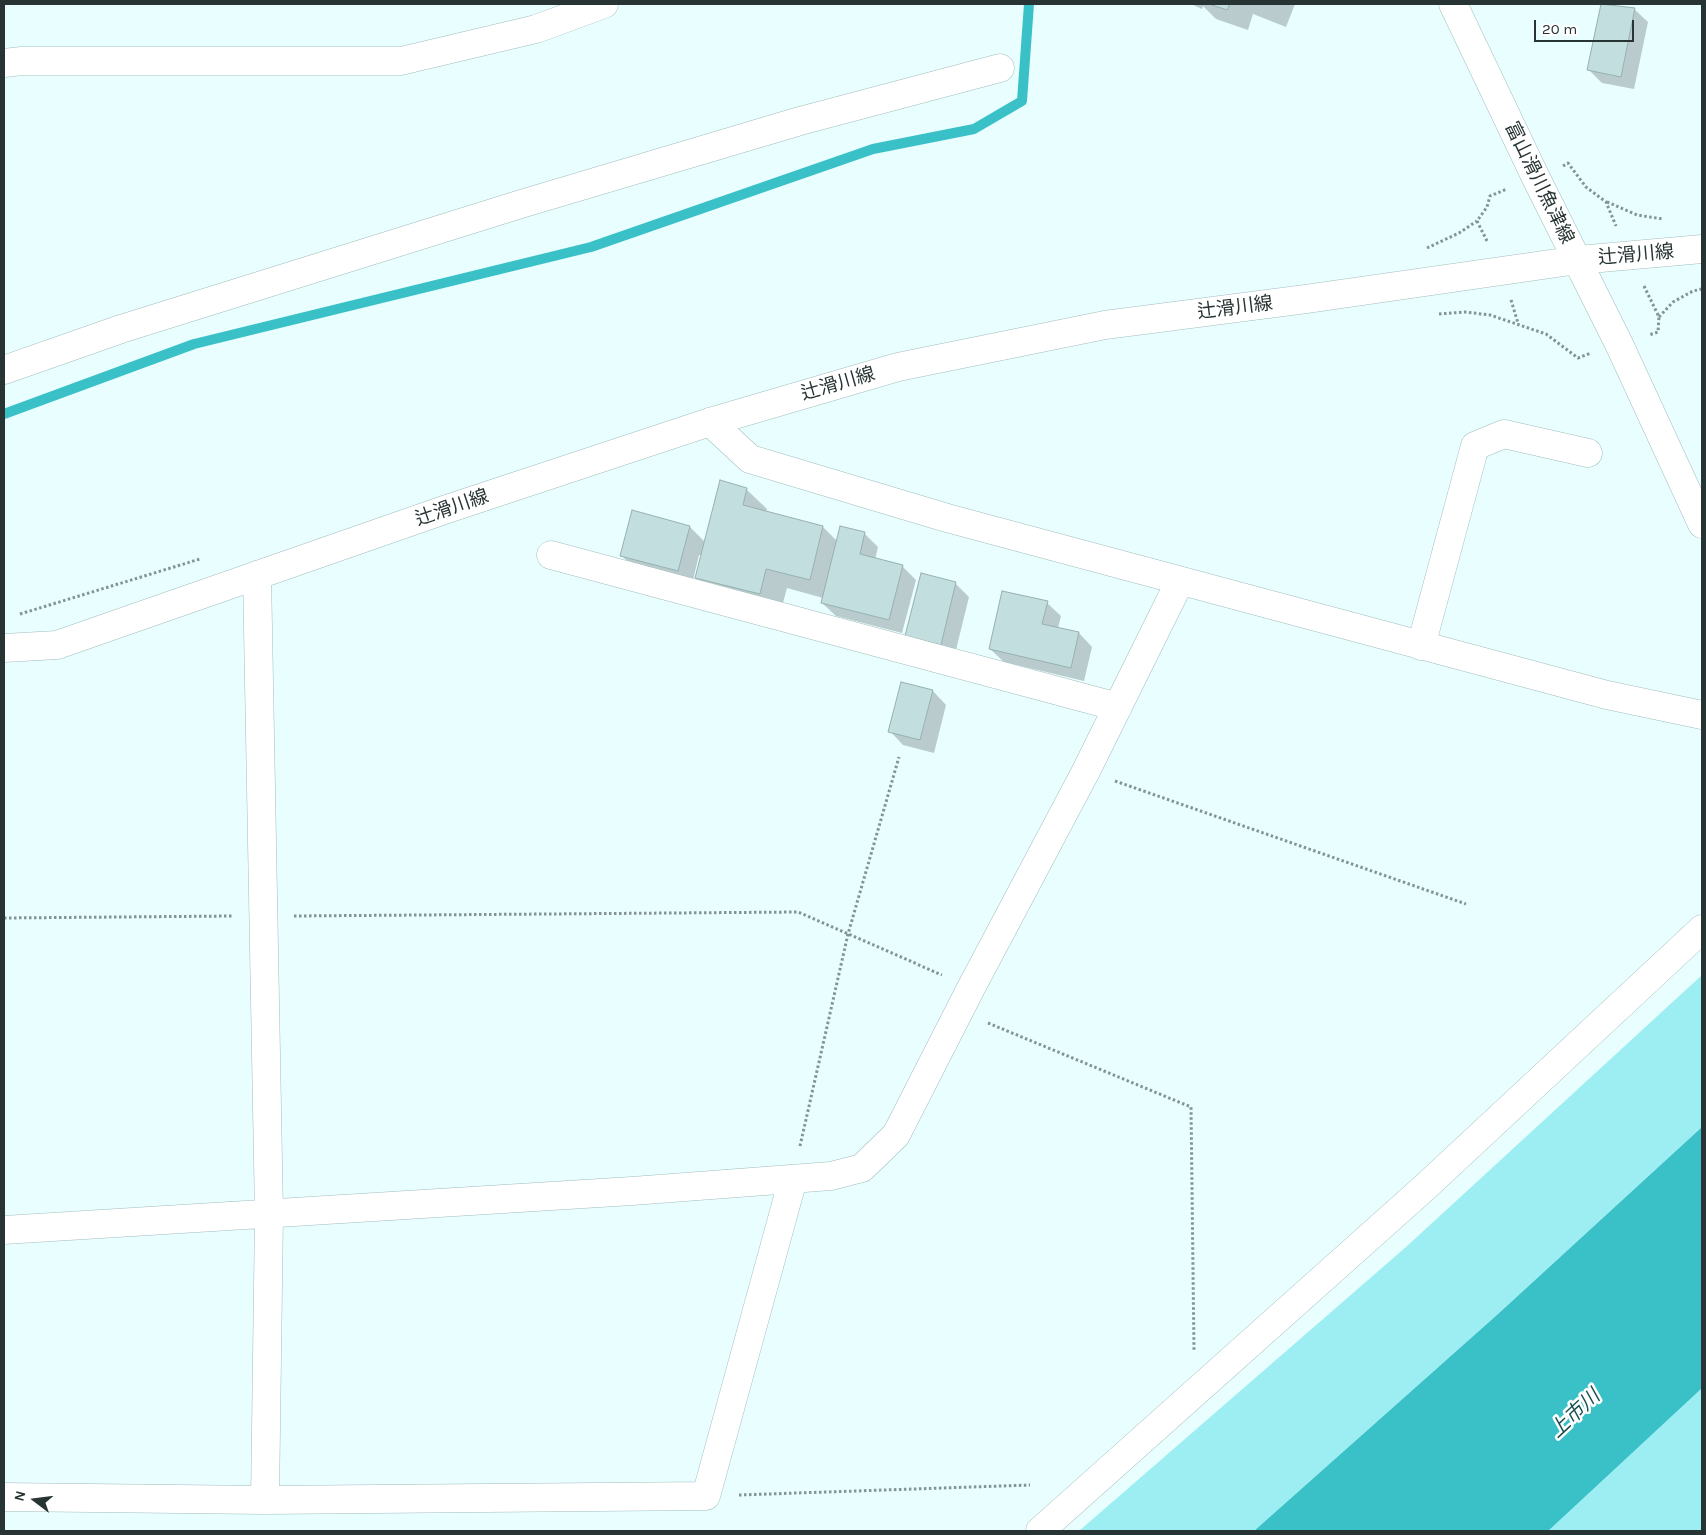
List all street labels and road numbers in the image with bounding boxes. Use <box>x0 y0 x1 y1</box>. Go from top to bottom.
street label: 富山滑川魚津線 <box>1500 118 1578 248</box>
street label: 辻滑川線 <box>1597 240 1675 270</box>
street label: 辻滑川線 <box>1196 292 1274 324</box>
street label: 辻滑川線 <box>798 363 878 405</box>
street label: 辻滑川線 <box>412 485 492 531</box>

